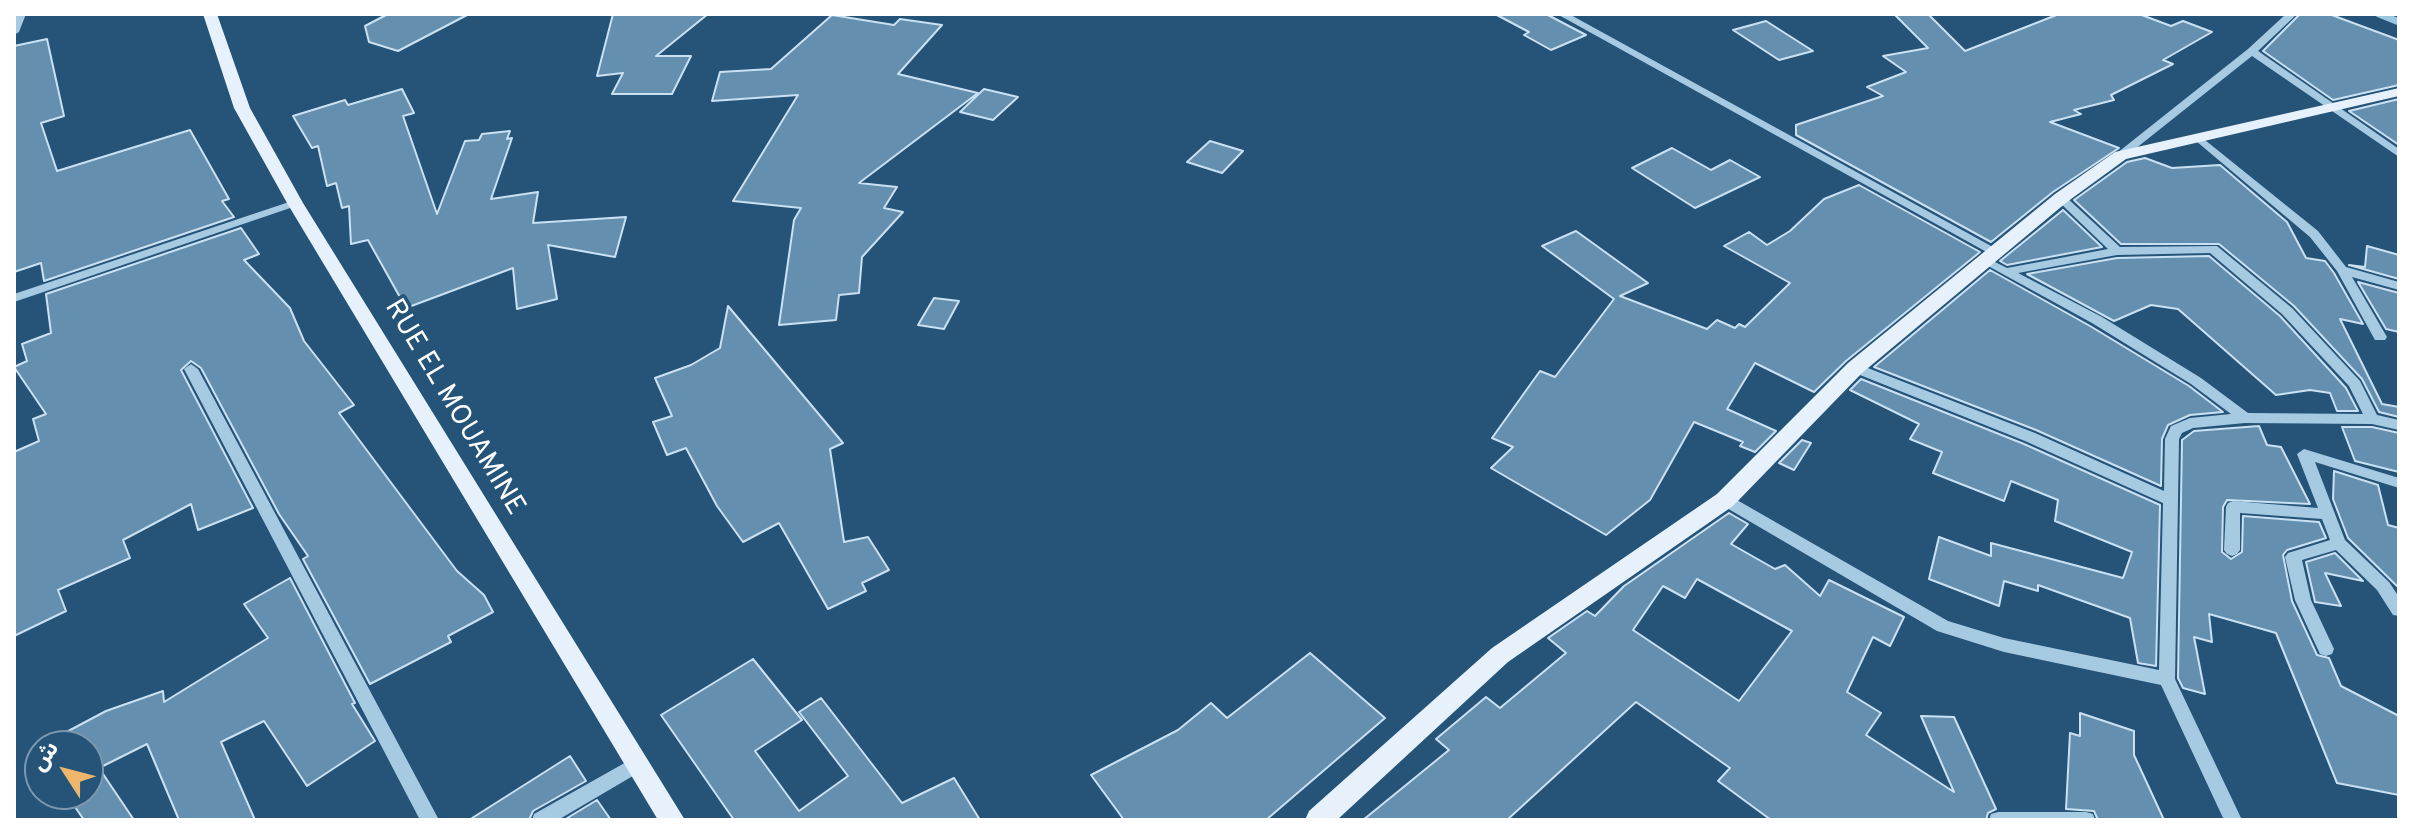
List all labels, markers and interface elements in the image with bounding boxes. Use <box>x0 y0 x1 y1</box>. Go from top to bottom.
street label: RUE EL MOUAMINE <box>375 294 531 522</box>
north arrow <box>24 730 104 810</box>
text: ش <box>26 737 66 777</box>

